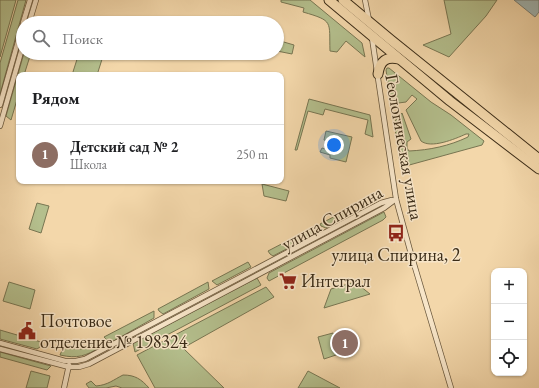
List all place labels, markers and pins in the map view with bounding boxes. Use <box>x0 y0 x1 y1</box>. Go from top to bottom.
bus stop icon: улица Спирина, 2 <box>386 223 406 243</box>
place label: улица Спирина, 2 <box>332 243 461 266</box>
place label: Интеграл <box>301 269 371 292</box>
supermarket icon: Интеграл <box>278 271 298 291</box>
place label: Почтовое отделение № 198324 <box>40 309 188 353</box>
public building icon: Почтовое отделение № 198324 <box>17 321 37 341</box>
pin: 1 <box>332 328 358 358</box>

